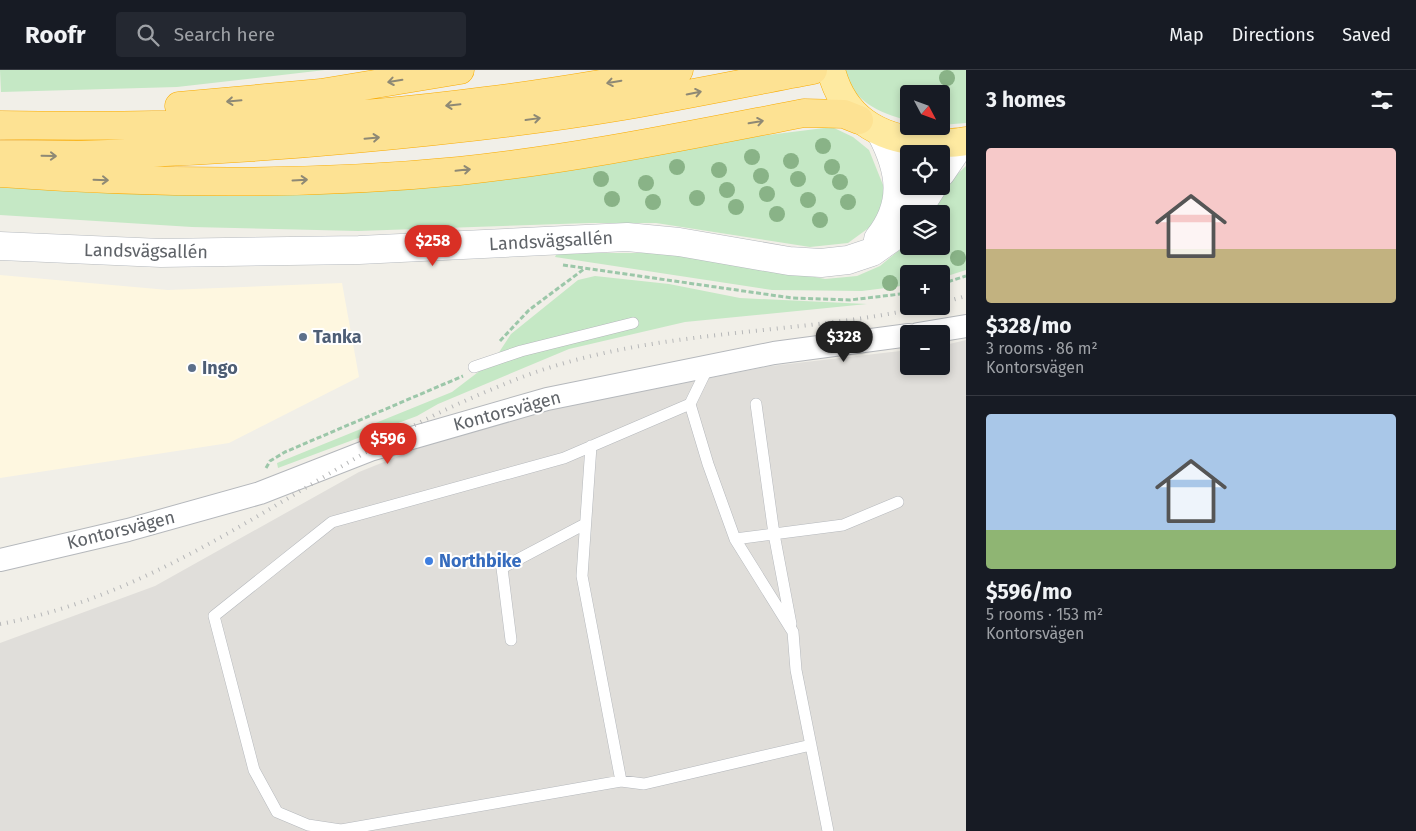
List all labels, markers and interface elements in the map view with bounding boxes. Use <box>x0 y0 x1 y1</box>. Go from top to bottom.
search box <box>116 12 466 57</box>
text: Roofr <box>25 21 86 49</box>
icon: search <box>134 21 162 49</box>
text: Search here <box>174 23 275 46</box>
text: Map <box>1169 24 1204 46</box>
text: Directions <box>1232 24 1314 46</box>
text: Saved <box>1342 24 1391 46</box>
one-way arrow <box>387 76 403 86</box>
one-way arrow <box>606 77 622 87</box>
north arrow <box>900 85 950 135</box>
map controls <box>900 85 950 375</box>
icon: filters <box>1368 86 1396 114</box>
one-way arrow <box>685 87 701 97</box>
text: 3 homes <box>986 87 1066 113</box>
one-way arrow <box>226 96 242 105</box>
one-way arrow <box>445 100 461 110</box>
one-way arrow <box>525 113 541 123</box>
one-way arrow <box>748 117 764 126</box>
one-way arrow <box>364 133 380 142</box>
button: locate <box>900 145 950 195</box>
one-way arrow <box>40 151 56 160</box>
one-way arrow <box>454 165 470 175</box>
one-way arrow <box>93 175 109 184</box>
one-way arrow <box>292 176 308 185</box>
icon: home <box>1146 181 1236 271</box>
button: layers <box>900 205 950 255</box>
pin: $258 <box>403 224 463 267</box>
street label: Landsvägsallén <box>488 227 614 255</box>
text: $258 <box>416 231 450 250</box>
street label: Landsvägsallén <box>84 239 208 263</box>
button: + <box>900 265 950 315</box>
text: $328/mo <box>986 313 1072 339</box>
pin: $328 <box>814 320 874 363</box>
button: − <box>900 325 950 375</box>
place label: Tanka <box>313 326 362 348</box>
text: $328 <box>827 327 861 346</box>
marker: Tanka <box>297 331 309 343</box>
text: 3 rooms · 86 m² <box>986 339 1098 358</box>
place label: Ingo <box>202 357 238 379</box>
text: Kontorsvägen <box>986 358 1084 377</box>
marker: Ingo <box>186 362 198 374</box>
street label: Kontorsvägen <box>451 386 563 436</box>
pin: $596 <box>358 422 418 465</box>
text: $596 <box>370 429 406 448</box>
icon: home <box>1146 446 1236 536</box>
street label: Kontorsvägen <box>65 506 177 554</box>
place label: Northbike <box>439 550 522 572</box>
marker: Northbike <box>423 555 435 567</box>
text: $596/mo <box>986 579 1072 605</box>
text: 5 rooms · 153 m² <box>986 605 1103 624</box>
text: Kontorsvägen <box>986 624 1084 643</box>

